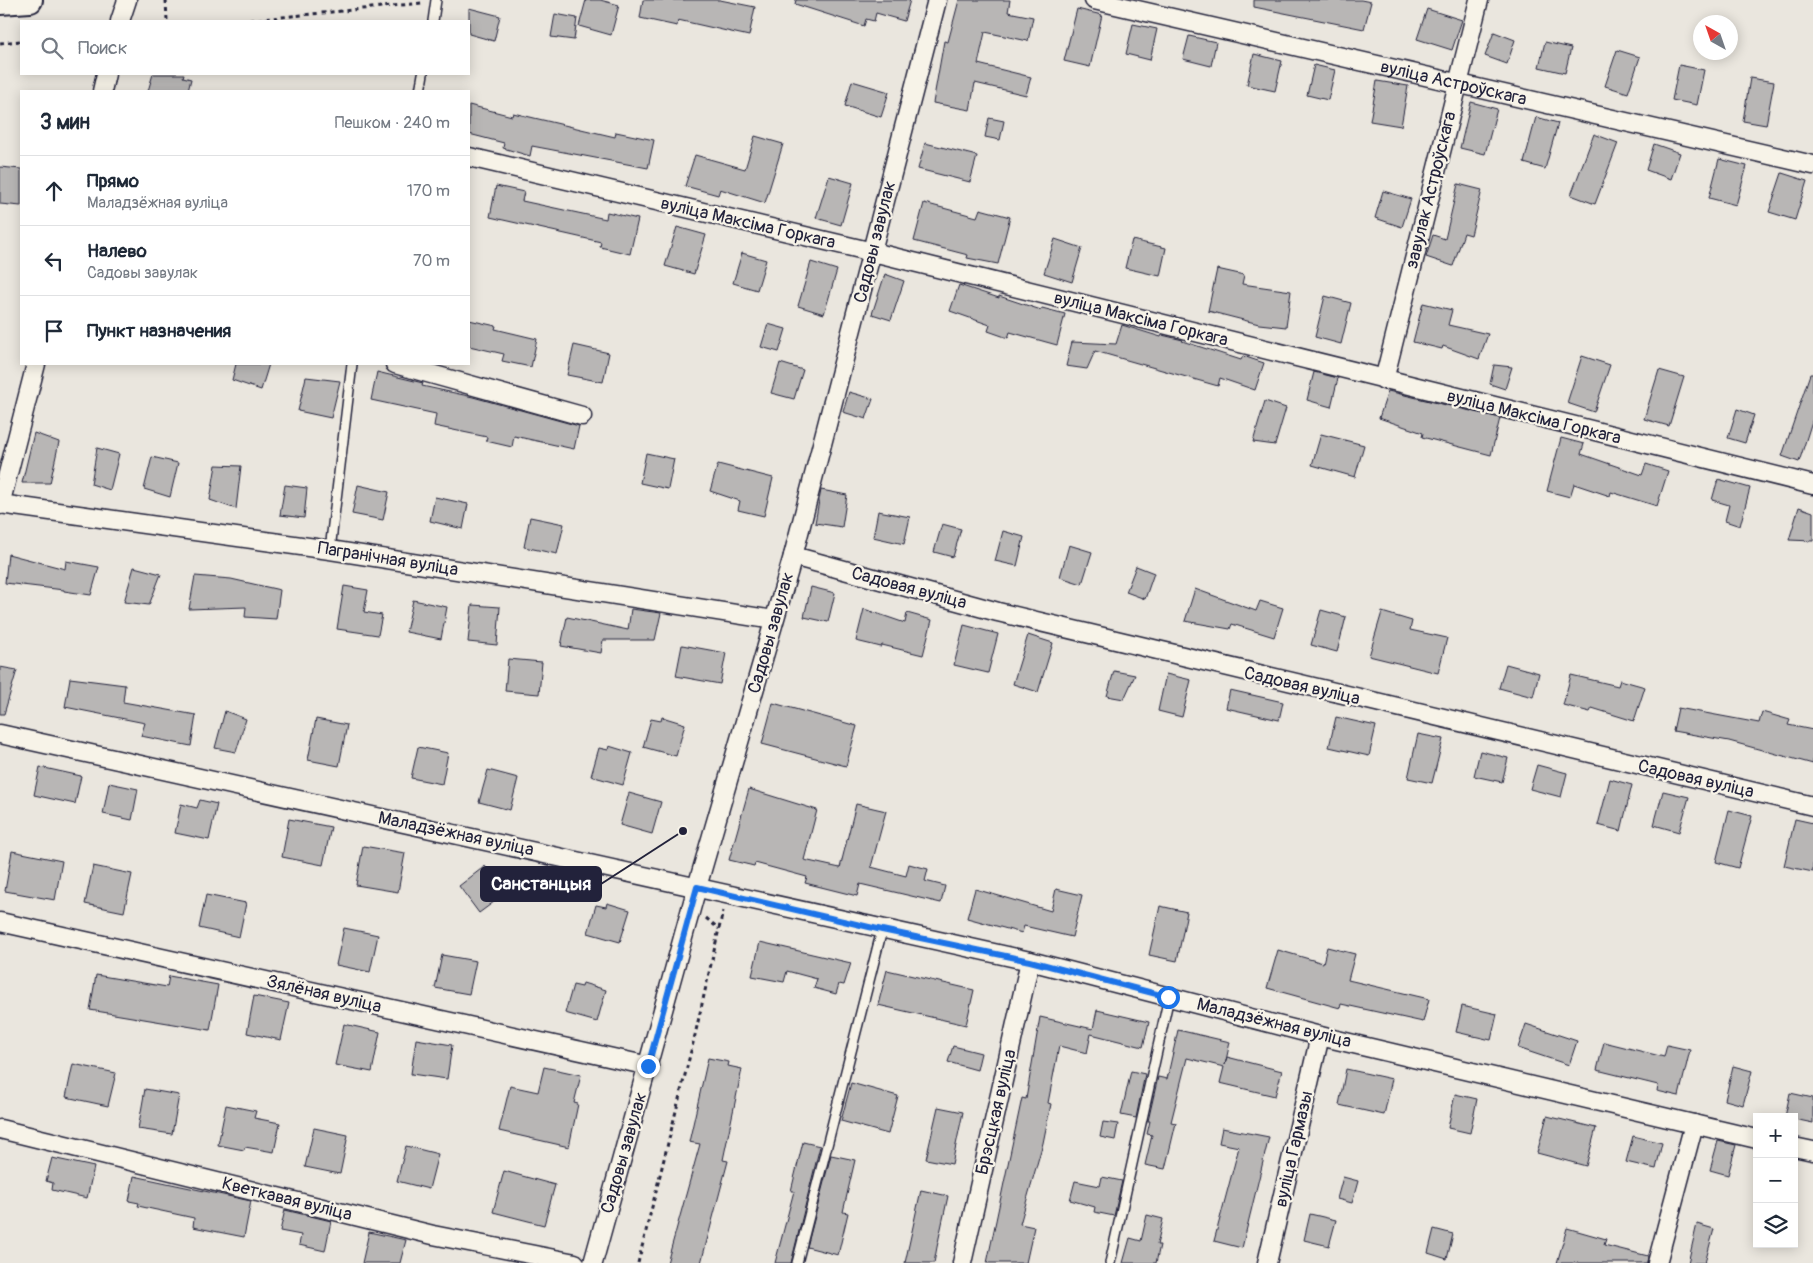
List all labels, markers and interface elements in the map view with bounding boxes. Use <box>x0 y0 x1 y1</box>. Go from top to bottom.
north arrow <box>1693 15 1738 60</box>
search box <box>20 20 470 75</box>
icon: search <box>38 34 66 62</box>
text: Поиск <box>78 36 128 60</box>
street label: вуліца Астроўскага <box>1378 55 1529 110</box>
text: 3 мин <box>40 109 90 136</box>
street label: завулак Астроўскага <box>1400 109 1462 271</box>
text: Пешком · 240 m <box>335 113 450 133</box>
text: Прямо <box>87 169 139 193</box>
icon: ahead <box>40 177 68 205</box>
street label: Садовы завулак <box>849 179 901 305</box>
text: 170 m <box>407 181 450 201</box>
street label: вуліца Максіма Горкага <box>658 192 838 254</box>
text: Маладзёжная вуліца <box>87 193 228 213</box>
text: Налево <box>87 239 147 263</box>
icon: left <box>40 247 68 275</box>
text: 70 m <box>413 251 450 271</box>
text: Садовы завулак <box>87 263 198 283</box>
street label: вуліца Максіма Горкага <box>1051 286 1231 352</box>
icon: arrive <box>40 317 68 345</box>
text: Пункт назначения <box>87 319 231 343</box>
street label: вуліца Максіма Горкага <box>1444 384 1624 450</box>
street label: Пагранічная вуліца <box>316 537 460 581</box>
street label: Садовая вуліца <box>849 562 969 614</box>
street label: Садовы завулак <box>743 570 799 696</box>
street label: Садовая вуліца <box>1242 661 1362 711</box>
street label: Садовая вуліца <box>1636 754 1756 804</box>
street label: Маладзёжная вуліца <box>376 806 536 862</box>
callout: Санстанцыя <box>481 867 601 901</box>
text: Санстанцыя <box>491 872 591 896</box>
street label: Зялёная вуліца <box>264 970 384 1018</box>
route start <box>1157 986 1180 1009</box>
street label: Маладзёжная вуліца <box>1194 993 1354 1053</box>
street label: Брэсцкая вуліца <box>970 1047 1022 1177</box>
route end <box>637 1055 660 1078</box>
street label: вуліца Гармазы <box>1269 1089 1319 1209</box>
street label: Садовы завулак <box>596 1090 652 1216</box>
map controls <box>1753 1113 1798 1248</box>
button: + <box>1753 1113 1798 1158</box>
button: − <box>1753 1158 1798 1203</box>
street label: Кветкавая вуліца <box>220 1172 354 1226</box>
button: layers <box>1753 1203 1798 1248</box>

